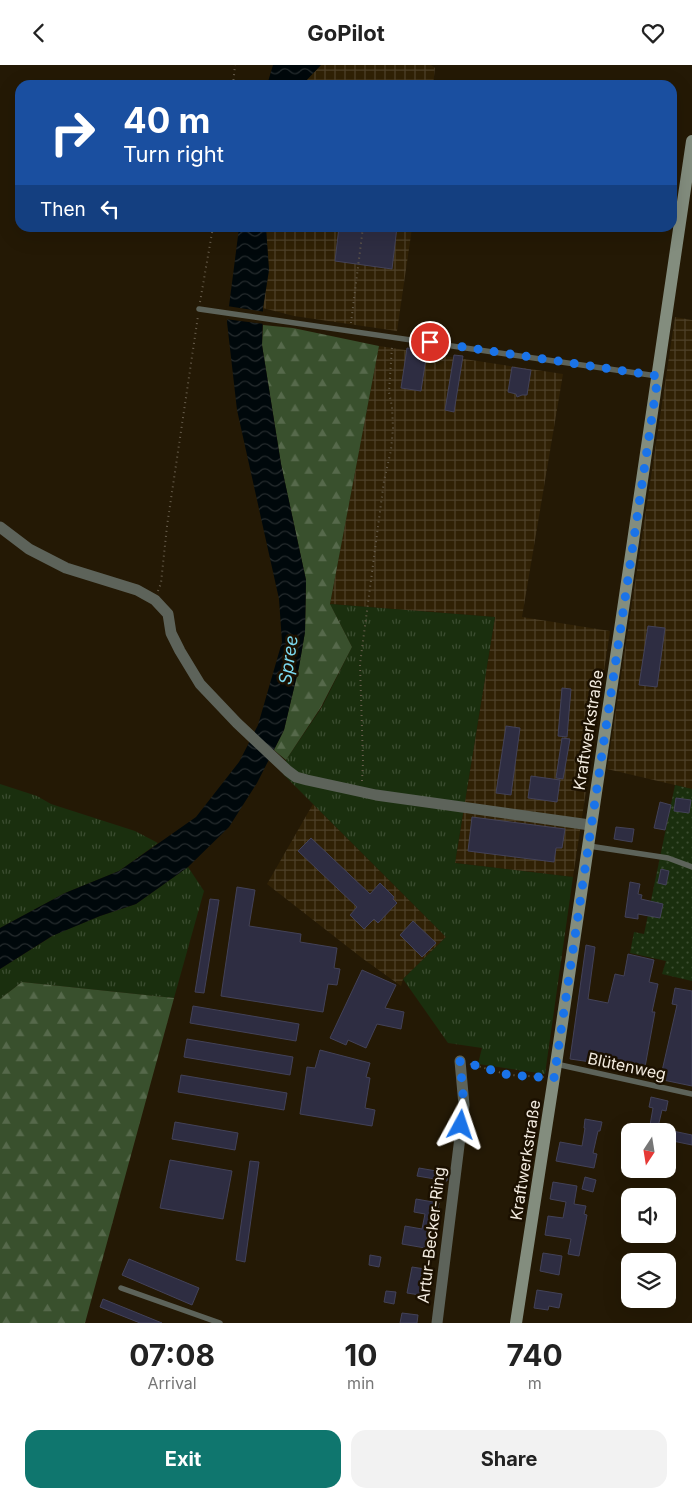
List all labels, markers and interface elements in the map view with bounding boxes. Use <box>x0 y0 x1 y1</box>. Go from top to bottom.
icon: back <box>25 19 53 47</box>
icon: heart <box>639 19 667 47</box>
text: GoPilot <box>307 20 385 46</box>
text: 40 m <box>123 99 211 141</box>
icon: right <box>40 100 105 165</box>
text: Turn right <box>123 141 224 167</box>
icon: left <box>96 195 124 223</box>
text: Then <box>40 198 86 221</box>
pin <box>409 321 451 363</box>
icon: arrive <box>416 328 444 356</box>
water label: Spree <box>274 634 302 686</box>
street label: Kraftwerkstraße <box>569 668 607 792</box>
street label: Blütenweg <box>586 1048 668 1084</box>
position arrow <box>434 1098 486 1150</box>
street label: Kraftwerkstraße <box>506 1098 544 1222</box>
north arrow <box>621 1123 676 1177</box>
map controls <box>621 1123 676 1308</box>
street label: Artur-Becker-Ring <box>413 1165 449 1305</box>
button: sound <box>621 1188 676 1243</box>
button: layers <box>621 1253 676 1308</box>
text: 07:08 <box>129 1337 215 1373</box>
text: 10 <box>344 1337 377 1373</box>
text: 740 <box>507 1337 563 1373</box>
text: Arrival <box>147 1373 197 1393</box>
text: min <box>347 1373 374 1393</box>
text: m <box>528 1373 542 1393</box>
button: Exit <box>25 1430 341 1488</box>
button: Share <box>351 1430 667 1488</box>

